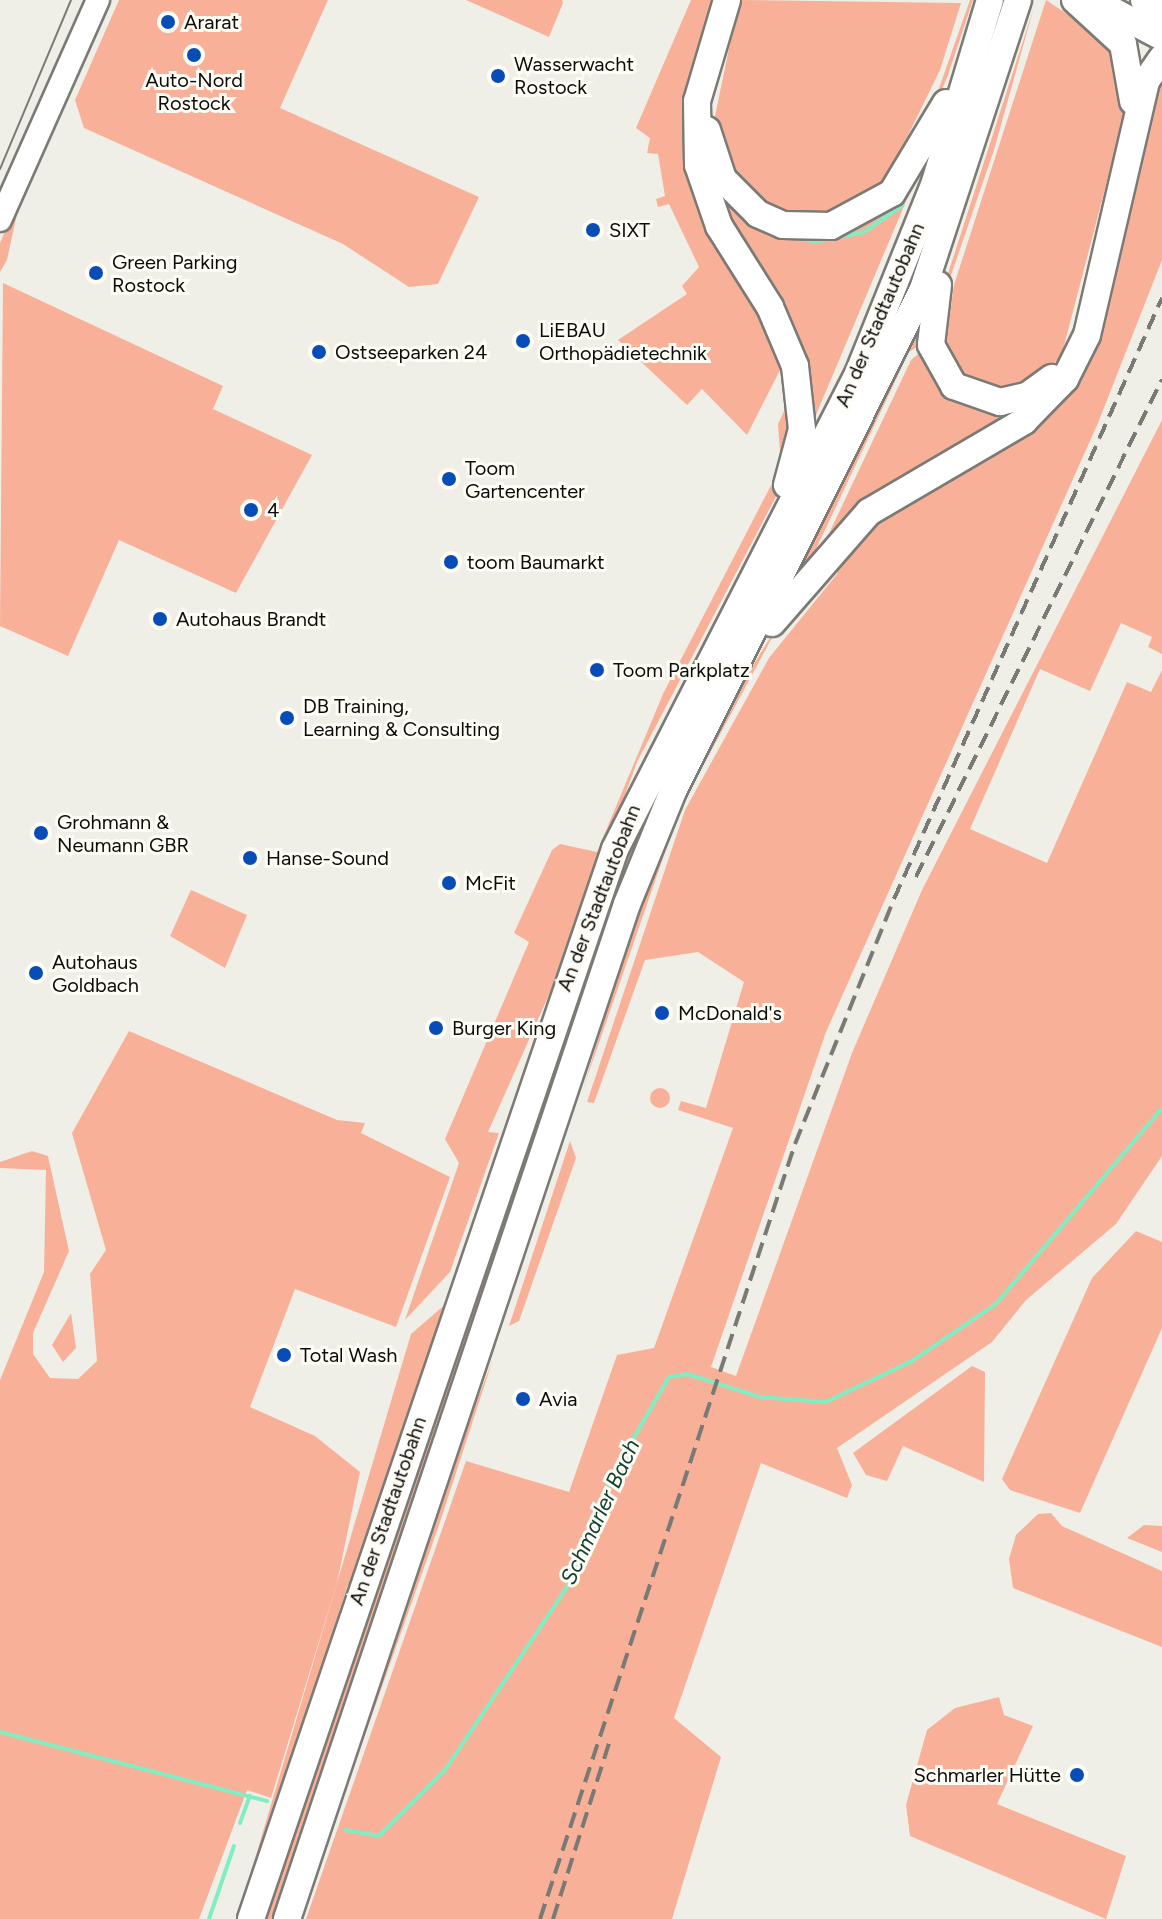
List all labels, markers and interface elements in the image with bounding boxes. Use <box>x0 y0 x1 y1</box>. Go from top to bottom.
place label: Ararat <box>184 10 239 34</box>
marker: Ararat <box>159 13 177 31</box>
marker: Auto-Nord Rostock <box>185 46 203 64</box>
place label: Wasserwacht Rostock <box>514 52 634 99</box>
marker: Wasserwacht Rostock <box>489 67 507 85</box>
place label: Auto-Nord Rostock <box>145 68 243 115</box>
place label: SIXT <box>609 218 650 242</box>
street label: An der Stadtautobahn <box>830 219 930 411</box>
marker: SIXT <box>584 221 602 239</box>
place label: Green Parking Rostock <box>112 250 237 297</box>
marker: Green Parking Rostock <box>87 264 105 282</box>
place label: LiEBAU Orthopädietechnik <box>539 318 707 365</box>
marker: LiEBAU Orthopädietechnik <box>514 332 532 350</box>
place label: Ostseeparken 24 <box>335 340 487 364</box>
marker: Ostseeparken 24 <box>310 343 328 361</box>
place label: Toom Gartencenter <box>465 456 585 503</box>
marker: Toom Gartencenter <box>440 470 458 488</box>
place label: 4 <box>267 498 279 522</box>
marker: 4 <box>242 501 260 519</box>
place label: toom Baumarkt <box>467 550 604 574</box>
marker: toom Baumarkt <box>442 553 460 571</box>
place label: Autohaus Brandt <box>176 607 326 631</box>
marker: Autohaus Brandt <box>151 610 169 628</box>
place label: Toom Parkplatz <box>613 658 750 682</box>
marker: Toom Parkplatz <box>588 661 606 679</box>
place label: DB Training, Learning & Consulting <box>303 694 500 741</box>
marker: DB Training, Learning & Consulting <box>278 709 296 727</box>
street label: An der Stadtautobahn <box>552 801 646 995</box>
place label: Grohmann & Neumann GBR <box>57 810 189 857</box>
marker: Grohmann & Neumann GBR <box>32 824 50 842</box>
place label: Hanse-Sound <box>266 846 389 870</box>
marker: Hanse-Sound <box>241 849 259 867</box>
place label: McFit <box>465 871 516 895</box>
marker: McFit <box>440 874 458 892</box>
place label: Autohaus Goldbach <box>52 950 139 997</box>
marker: Autohaus Goldbach <box>27 964 45 982</box>
place label: McDonald's <box>678 1001 782 1025</box>
marker: McDonald's <box>653 1004 671 1022</box>
place label: Burger King <box>452 1016 556 1040</box>
marker: Burger King <box>427 1019 445 1037</box>
place label: Total Wash <box>300 1343 398 1367</box>
marker: Total Wash <box>275 1346 293 1364</box>
place label: Avia <box>539 1387 578 1411</box>
marker: Avia <box>514 1390 532 1408</box>
street label: An der Stadtautobahn <box>344 1414 432 1608</box>
water label: Schmarler Bach <box>555 1435 645 1589</box>
place label: Schmarler Hütte <box>914 1763 1061 1787</box>
marker: Schmarler Hütte <box>1068 1766 1086 1784</box>

